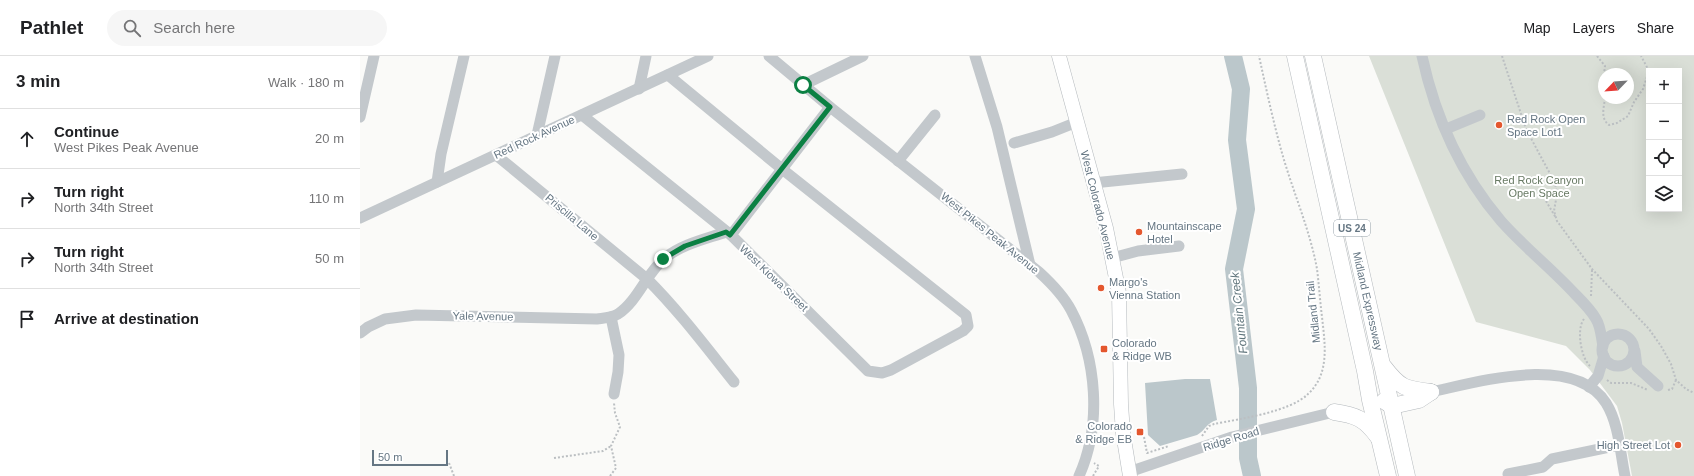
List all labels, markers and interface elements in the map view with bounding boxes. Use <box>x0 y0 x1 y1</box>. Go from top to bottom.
search box <box>107 10 387 46</box>
text: Pathlet <box>20 17 83 38</box>
icon: search <box>121 17 143 39</box>
text: Search here <box>153 19 235 36</box>
text: Map <box>1523 20 1551 36</box>
text: Layers <box>1573 20 1615 36</box>
text: Share <box>1637 20 1674 36</box>
north arrow <box>1598 68 1634 104</box>
map controls <box>1646 68 1682 212</box>
button: + <box>1646 68 1682 104</box>
text: 3 min <box>16 72 60 91</box>
text: Walk · 180 m <box>268 75 344 90</box>
route start <box>794 76 812 94</box>
button: − <box>1646 104 1682 140</box>
street label: Red Rock Avenue <box>492 113 576 161</box>
place label: Red Rock Open Space Lot1 <box>1507 113 1585 138</box>
marker: Red Rock Open Space Lot1 <box>1494 120 1504 130</box>
text: Continue <box>54 123 119 140</box>
icon: ahead <box>16 128 38 150</box>
text: 20 m <box>315 131 344 146</box>
text: West Pikes Peak Avenue <box>54 140 199 155</box>
button: locate <box>1646 140 1682 176</box>
street label: West Colorado Avenue <box>1079 149 1117 261</box>
park label: Red Rock Canyon Open Space <box>1494 174 1584 199</box>
button: layers <box>1646 176 1682 212</box>
text: Turn right <box>54 183 124 200</box>
icon: right <box>16 188 38 210</box>
street label: West Pikes Peak Avenue <box>939 190 1041 276</box>
text: 110 m <box>309 191 344 206</box>
street label: Priscilla Lane <box>543 191 601 243</box>
text: North 34th Street <box>54 200 153 215</box>
place label: Mountainscape Hotel <box>1147 220 1222 245</box>
road number: US 24 <box>1334 220 1370 236</box>
marker: Mountainscape Hotel <box>1134 227 1144 237</box>
street label: West Kiowa Street <box>737 242 811 314</box>
text: Turn right <box>54 243 124 260</box>
icon: right <box>16 248 38 270</box>
route end <box>654 250 672 268</box>
text: 50 m <box>315 251 344 266</box>
street label: Midland Expressway <box>1351 251 1385 352</box>
text: North 34th Street <box>54 260 153 275</box>
water label: Fountain Creek <box>1228 270 1250 355</box>
place label: Margo's Vienna Station <box>1109 276 1180 301</box>
street label: Midland Trail <box>1304 280 1322 344</box>
marker: Margo's Vienna Station <box>1096 283 1106 293</box>
icon: arrive <box>16 308 38 330</box>
street label: Yale Avenue <box>453 309 513 323</box>
text: Arrive at destination <box>54 310 199 327</box>
place label: Colorado & Ridge WB <box>1112 337 1172 362</box>
marker: Colorado & Ridge WB <box>1099 344 1109 354</box>
place label: Colorado & Ridge EB <box>1075 420 1132 445</box>
street label: Ridge Road <box>1201 425 1261 453</box>
marker: Colorado & Ridge EB <box>1135 427 1145 437</box>
place label: High Street Lot <box>1597 439 1670 451</box>
marker: High Street Lot <box>1673 440 1683 450</box>
scale bar <box>372 448 448 467</box>
text: 50 m <box>378 451 402 463</box>

